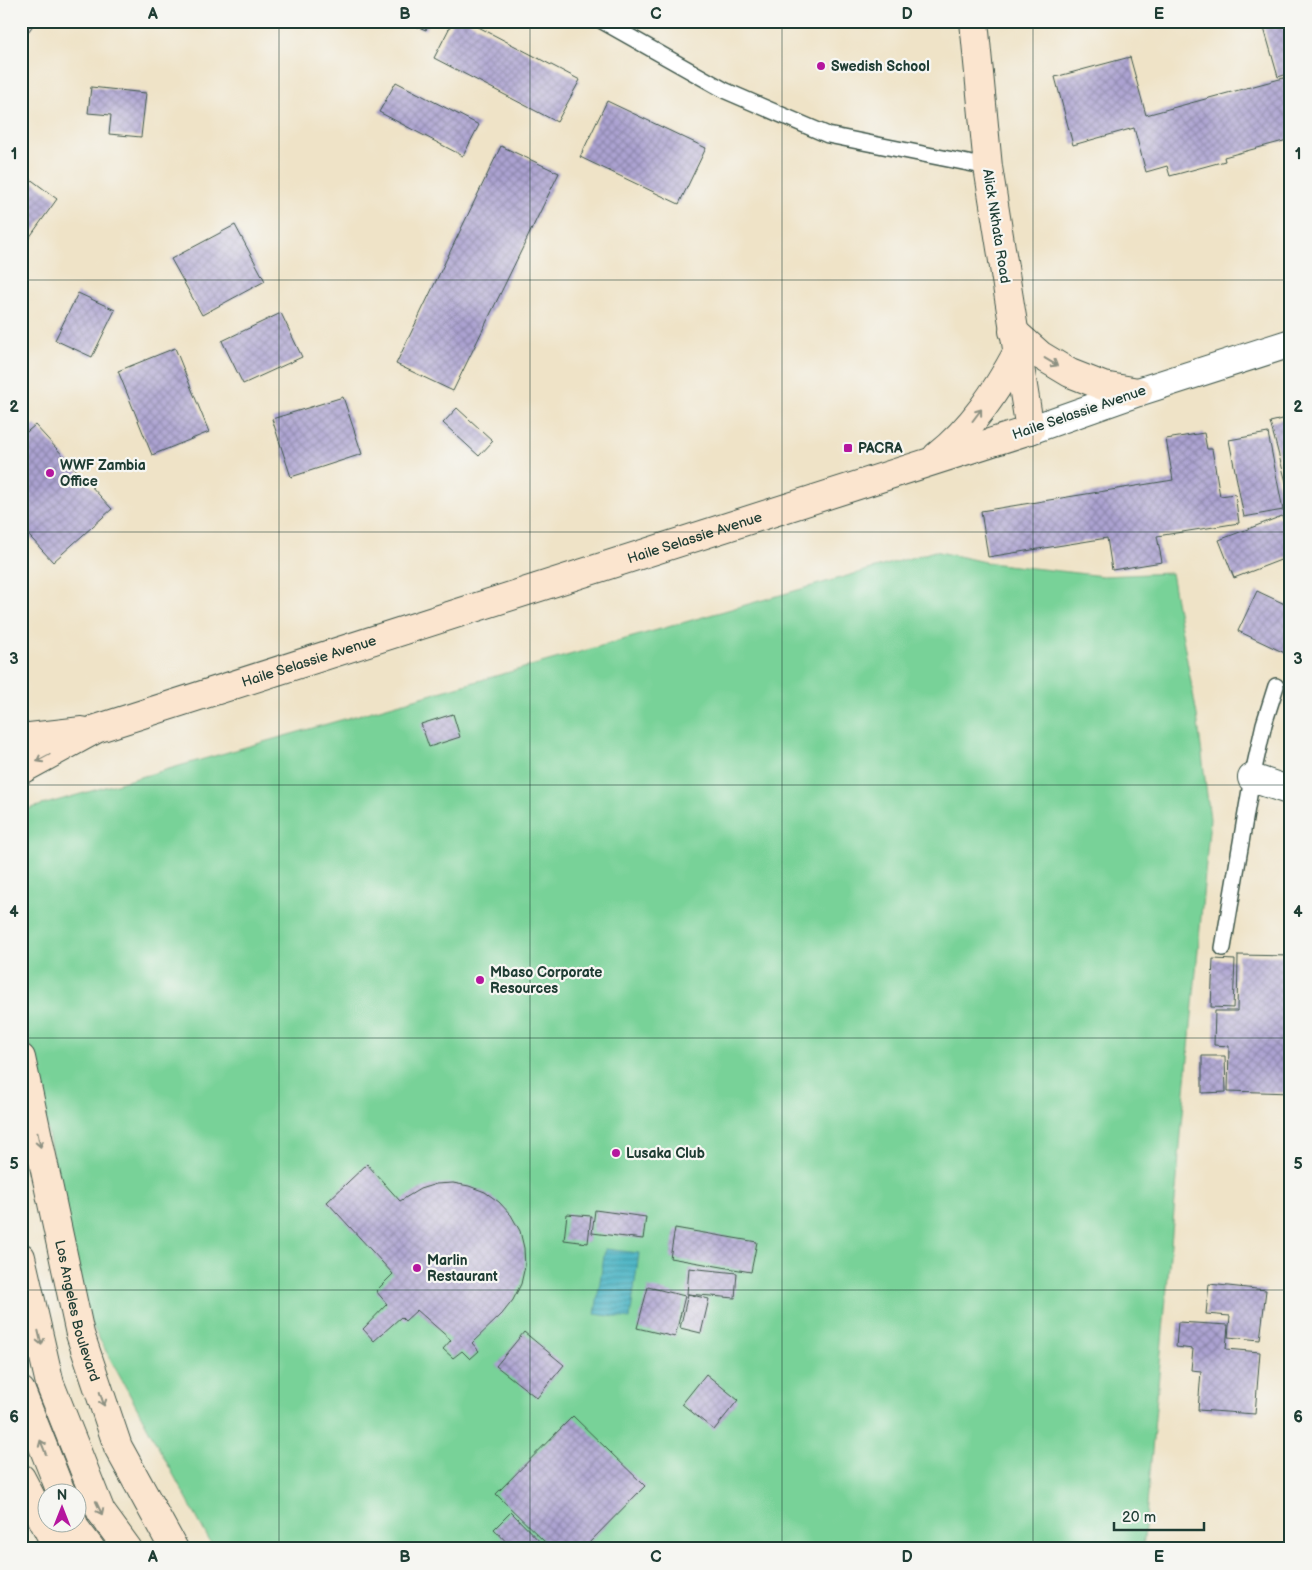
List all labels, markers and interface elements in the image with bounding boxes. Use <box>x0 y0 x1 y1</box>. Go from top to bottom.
text: A <box>147 5 158 24</box>
text: B <box>399 5 411 24</box>
text: C <box>650 5 662 24</box>
text: D <box>901 5 913 24</box>
text: E <box>1154 5 1164 24</box>
place label: Swedish School <box>831 58 930 75</box>
marker: Swedish School <box>815 60 827 72</box>
text: 1 <box>11 145 17 164</box>
text: 1 <box>1295 145 1301 164</box>
street label: Alick Nkhata Road <box>979 168 1014 284</box>
one-way arrow <box>1044 356 1058 367</box>
street label: Haile Selassie Avenue <box>1010 382 1148 443</box>
text: 2 <box>9 398 19 417</box>
text: 2 <box>1293 398 1303 417</box>
one-way arrow <box>972 408 982 422</box>
place label: PACRA <box>858 440 903 457</box>
marker: PACRA <box>842 442 854 454</box>
place label: WWF Zambia Office <box>60 457 146 490</box>
marker: WWF Zambia Office <box>44 467 56 479</box>
street label: Haile Selassie Avenue <box>625 508 764 567</box>
street label: Haile Selassie Avenue <box>240 632 378 691</box>
text: 3 <box>9 650 19 669</box>
text: 3 <box>1293 650 1303 669</box>
one-way arrow <box>37 753 51 763</box>
text: 4 <box>9 903 19 922</box>
text: 4 <box>1293 903 1303 922</box>
place label: Mbaso Corporate Resources <box>490 964 602 997</box>
marker: Mbaso Corporate Resources <box>474 974 486 986</box>
one-way arrow <box>35 1131 44 1147</box>
place label: Lusaka Club <box>626 1145 705 1162</box>
marker: Lusaka Club <box>610 1147 622 1159</box>
text: 5 <box>9 1155 19 1174</box>
text: 5 <box>1293 1155 1303 1174</box>
street label: Los Angeles Boulevard <box>51 1239 103 1384</box>
place label: Marlin Restaurant <box>427 1252 498 1285</box>
marker: Marlin Restaurant <box>411 1262 423 1274</box>
one-way arrow <box>36 1330 45 1346</box>
one-way arrow <box>98 1391 107 1407</box>
text: 6 <box>9 1408 19 1427</box>
text: 6 <box>1293 1408 1303 1427</box>
one-way arrow <box>38 1440 47 1455</box>
north arrow <box>38 1482 88 1532</box>
text: N <box>57 1487 67 1504</box>
one-way arrow <box>95 1500 105 1515</box>
scale bar <box>1114 1500 1204 1532</box>
text: 20 m <box>1122 1508 1156 1527</box>
text: A <box>147 1548 158 1567</box>
text: B <box>399 1548 411 1567</box>
text: C <box>650 1548 662 1567</box>
text: D <box>901 1548 913 1567</box>
text: E <box>1154 1548 1164 1567</box>

